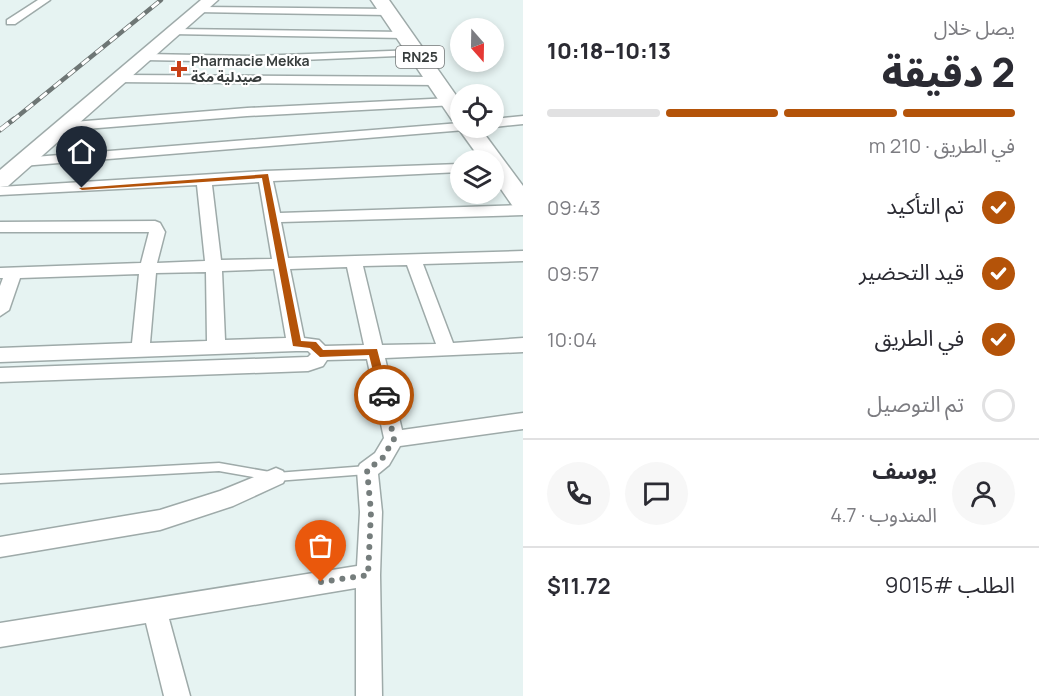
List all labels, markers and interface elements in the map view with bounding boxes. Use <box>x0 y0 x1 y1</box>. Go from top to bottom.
text: يصل خلال <box>934 14 1015 41</box>
north arrow <box>450 18 504 72</box>
map controls <box>450 18 504 204</box>
text: 10:13–10:18 <box>547 36 671 66</box>
text: 2 دقيقة <box>882 45 1015 99</box>
road number: RN25 <box>396 46 444 68</box>
place label: Pharmacie Mekka صيدلية مكة <box>191 51 310 86</box>
marker: Pharmacie Mekka صيدلية مكة <box>172 62 186 76</box>
button: locate <box>450 84 504 138</box>
pin <box>56 126 107 188</box>
text: في الطريق · 210 m <box>869 132 1015 159</box>
icon: home <box>65 135 98 168</box>
button: layers <box>450 150 504 204</box>
text: تم التأكيد <box>886 191 964 221</box>
icon: check <box>982 191 1015 224</box>
text: 09:43 <box>547 194 600 221</box>
text: قيد التحضير <box>859 257 964 287</box>
icon: check <box>982 257 1015 290</box>
text: 09:57 <box>547 260 599 287</box>
text: في الطريق <box>875 323 964 353</box>
icon: check <box>982 323 1015 356</box>
text: 10:04 <box>547 326 597 353</box>
courier <box>354 365 414 425</box>
icon: car <box>368 379 401 412</box>
text: تم التوصيل <box>867 389 964 419</box>
text: يوسف <box>872 456 937 486</box>
button: phone <box>547 462 610 525</box>
button: chat <box>625 462 688 525</box>
button: person <box>952 462 1015 525</box>
text: المندوب · 4.7 <box>830 501 937 528</box>
pin <box>295 520 346 582</box>
icon: bag <box>304 529 337 562</box>
text: الطلب #9015 <box>885 570 1015 600</box>
text: $11.72 <box>547 571 611 601</box>

